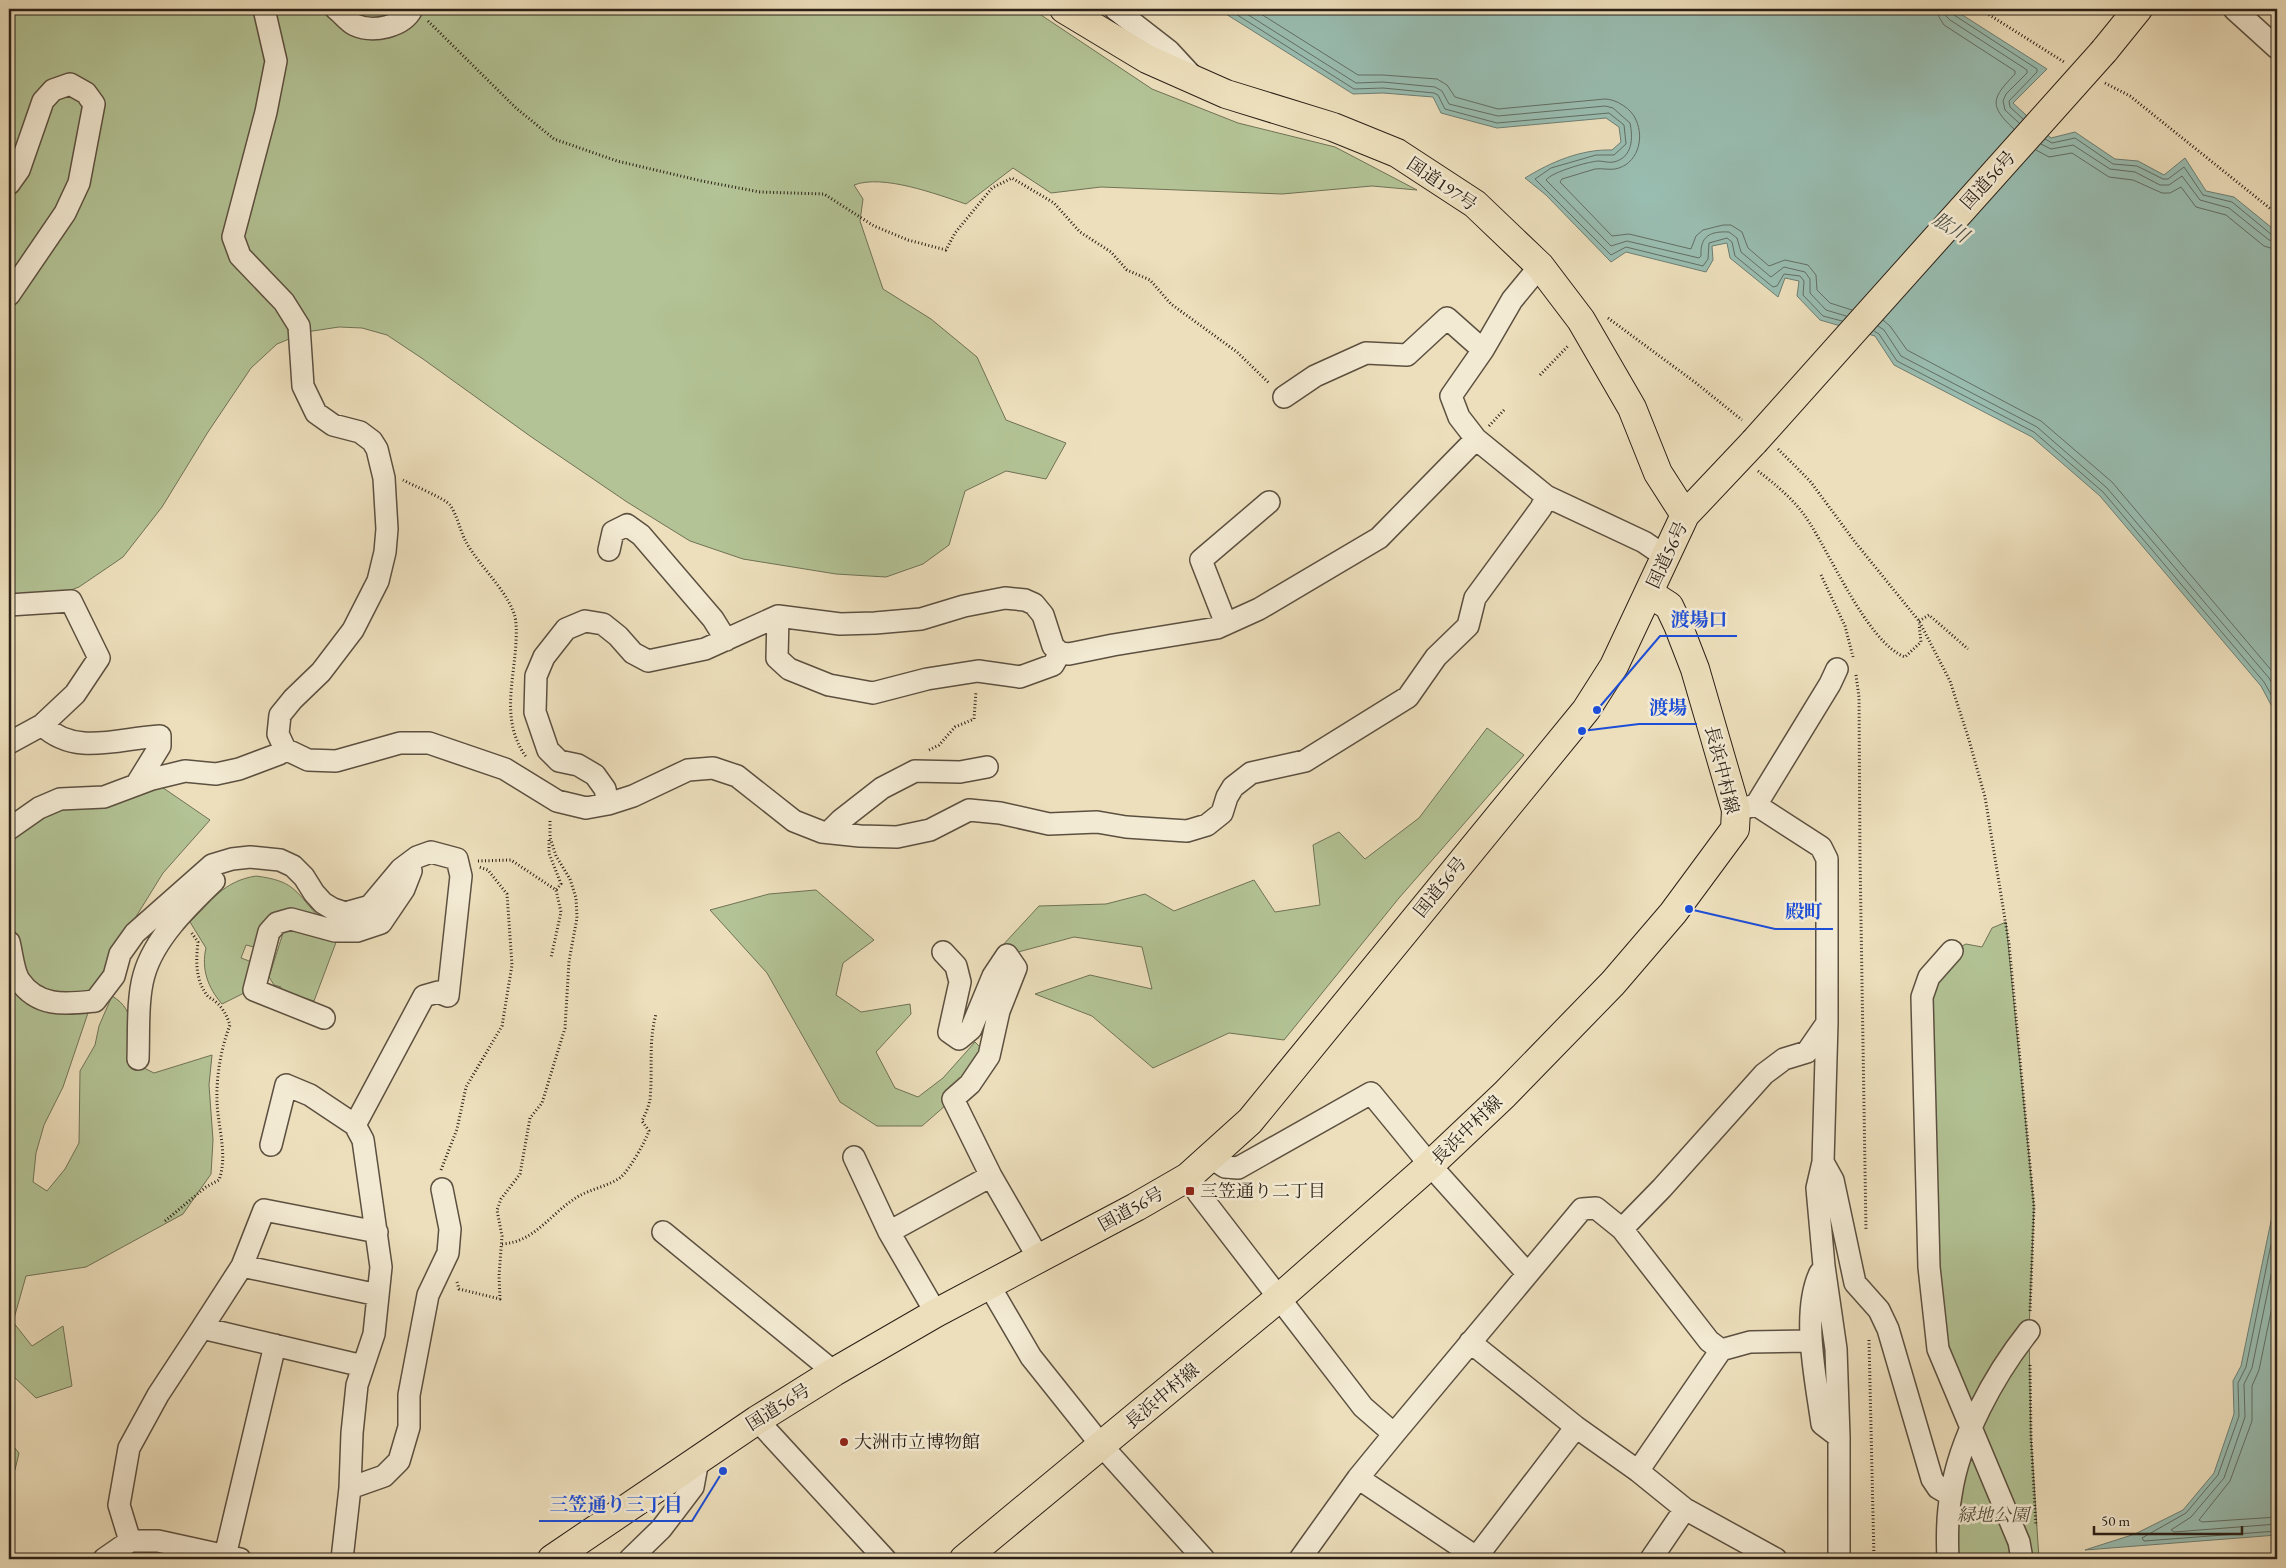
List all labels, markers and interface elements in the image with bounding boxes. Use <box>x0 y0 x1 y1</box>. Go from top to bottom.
street label: 国道56号 <box>1955 145 2020 214</box>
street label: 国道197号 <box>1403 152 1482 215</box>
water label: 肱川 <box>1928 207 1975 249</box>
street label: 国道56号 <box>1641 518 1692 592</box>
callout: 渡場口 <box>1660 602 1737 636</box>
text: 渡場口 <box>1670 607 1728 632</box>
callout: 渡場 <box>1639 690 1697 724</box>
text: 渡場 <box>1649 695 1687 720</box>
street label: 長浜中村線 <box>1700 723 1745 816</box>
street label: 国道56号 <box>1408 852 1471 922</box>
callout: 殿町 <box>1775 895 1833 929</box>
text: 殿町 <box>1785 899 1823 924</box>
street label: 長浜中村線 <box>1426 1090 1507 1169</box>
place label: 三笠通り二丁目 <box>1200 1179 1326 1202</box>
street label: 国道56号 <box>1094 1181 1168 1236</box>
marker: 三笠通り二丁目 <box>1184 1185 1196 1197</box>
street label: 長浜中村線 <box>1120 1358 1204 1433</box>
street label: 国道56号 <box>741 1378 814 1435</box>
place label: 大洲市立博物館 <box>854 1430 980 1453</box>
marker: 大洲市立博物館 <box>838 1436 850 1448</box>
callout: 三笠通り三丁目 <box>539 1487 692 1521</box>
text: 三笠通り三丁目 <box>549 1492 683 1517</box>
park label: 緑地公園 <box>1957 1503 2032 1526</box>
scale bar <box>2094 1503 2241 1535</box>
text: 50 m <box>2101 1511 2130 1530</box>

